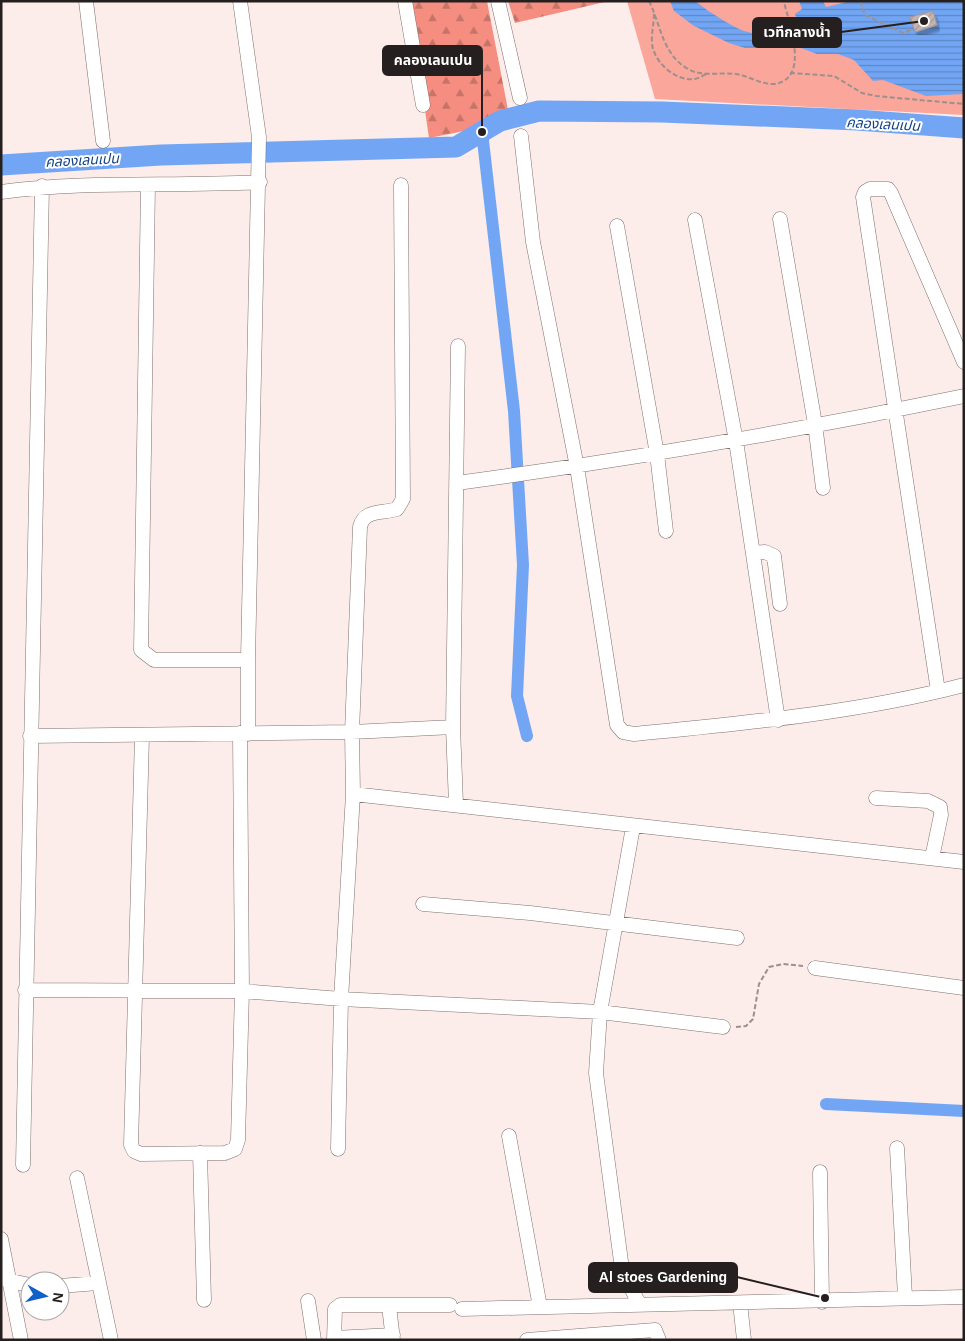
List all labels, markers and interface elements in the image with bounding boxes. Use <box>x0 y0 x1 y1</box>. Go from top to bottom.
callout: เวทีกลางน้ำ <box>753 18 841 47</box>
text: เวทีกลางน้ำ <box>763 22 831 40</box>
callout: คลองเลนเปน <box>383 46 482 75</box>
text: คลองเลนเปน <box>394 52 472 68</box>
water label: คลองเลนเปน <box>846 114 922 134</box>
water label: คลองเลนเปน <box>45 150 121 170</box>
callout: Al stoes Gardening <box>589 1263 737 1292</box>
text: Al stoes Gardening <box>599 1269 727 1285</box>
north arrow <box>20 1271 70 1321</box>
text: N <box>49 1292 67 1304</box>

